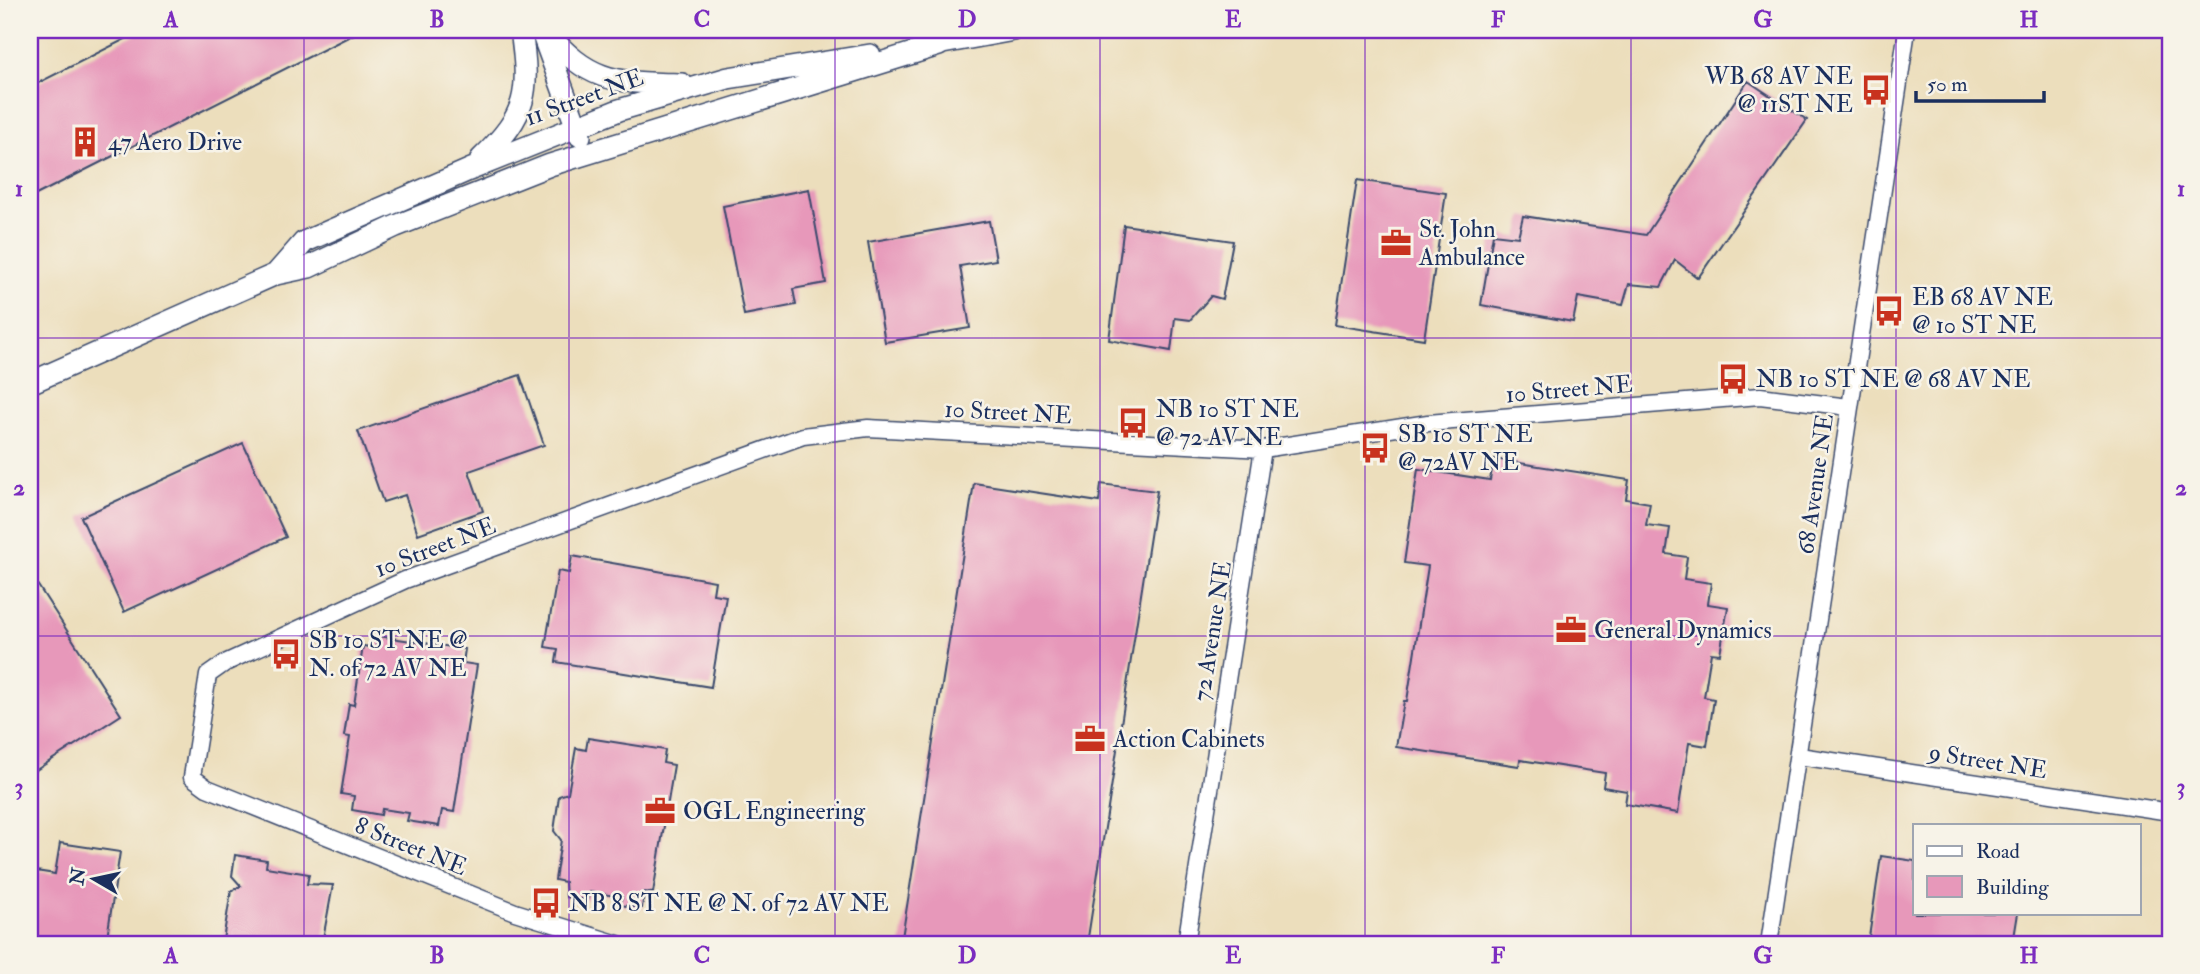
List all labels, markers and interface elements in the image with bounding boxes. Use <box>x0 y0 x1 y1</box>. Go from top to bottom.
text: A <box>163 5 179 34</box>
text: B <box>429 5 445 34</box>
text: C <box>694 5 710 34</box>
text: D <box>958 5 976 34</box>
text: E <box>1225 5 1242 34</box>
text: F <box>1491 5 1506 34</box>
text: G <box>1753 5 1773 34</box>
text: H <box>2020 5 2039 34</box>
scale bar <box>1916 60 2044 104</box>
place label: WB 68 AV NE @ 11ST NE <box>1704 61 1853 120</box>
street label: 11 Street NE <box>521 62 648 133</box>
text: 50 m <box>1927 71 1968 98</box>
bus stop icon: WB 68 AV NE @ 11ST NE <box>1859 73 1893 107</box>
building icon: 47 Aero Drive <box>68 125 102 159</box>
place label: 47 Aero Drive <box>108 127 242 158</box>
text: 1 <box>15 174 23 203</box>
text: 1 <box>2177 174 2185 203</box>
place label: St. John Ambulance <box>1418 214 1525 273</box>
office icon: St. John Ambulance <box>1379 226 1413 260</box>
place label: EB 68 AV NE @ 10 ST NE <box>1912 282 2053 341</box>
bus stop icon: EB 68 AV NE @ 10 ST NE <box>1872 294 1906 328</box>
bus stop icon: NB 10 ST NE @ 68 AV NE <box>1716 362 1750 396</box>
place label: NB 10 ST NE @ 68 AV NE <box>1756 364 2030 395</box>
street label: 10 Street NE <box>1504 369 1634 410</box>
street label: 10 Street NE <box>944 394 1072 431</box>
place label: NB 10 ST NE @ 72 AV NE <box>1156 394 1299 453</box>
bus stop icon: NB 10 ST NE @ 72 AV NE <box>1116 406 1150 440</box>
street label: 68 Avenue NE <box>1790 412 1841 556</box>
place label: SB 10 ST NE @ 72AV NE <box>1398 419 1533 478</box>
bus stop icon: SB 10 ST NE @ 72AV NE <box>1358 431 1392 465</box>
text: 2 <box>13 473 25 502</box>
text: 2 <box>2175 473 2187 502</box>
street label: 10 Street NE <box>370 510 500 585</box>
street label: 72 Avenue NE <box>1186 559 1239 703</box>
office icon: General Dynamics <box>1554 613 1588 647</box>
place label: General Dynamics <box>1594 615 1772 646</box>
place label: SB 10 ST NE @ N. of 72 AV NE <box>309 625 467 684</box>
bus stop icon: SB 10 ST NE @ N. of 72 AV NE <box>269 637 303 671</box>
office icon: Action Cabinets <box>1073 722 1107 756</box>
place label: Action Cabinets <box>1112 724 1265 755</box>
street label: 9 Street NE <box>1925 737 2049 786</box>
text: 3 <box>15 772 23 801</box>
text: 3 <box>2177 772 2185 801</box>
office icon: OGL Engineering <box>643 794 677 828</box>
place label: OGL Engineering <box>683 796 866 827</box>
street label: 8 Street NE <box>350 810 471 883</box>
legend <box>1913 824 2140 914</box>
text: Road <box>1976 838 2021 865</box>
north arrow <box>60 844 130 914</box>
text: N <box>65 865 92 888</box>
text: Building <box>1976 874 2049 901</box>
bus stop icon: NB 8 ST NE @ N. of 72 AV NE <box>529 886 563 920</box>
place label: NB 8 ST NE @ N. of 72 AV NE <box>569 888 889 919</box>
text: A <box>163 941 179 970</box>
text: B <box>429 941 445 970</box>
text: C <box>694 941 710 970</box>
text: D <box>958 941 976 970</box>
text: E <box>1225 941 1242 970</box>
text: F <box>1491 941 1506 970</box>
text: G <box>1753 941 1773 970</box>
text: H <box>2020 941 2039 970</box>

